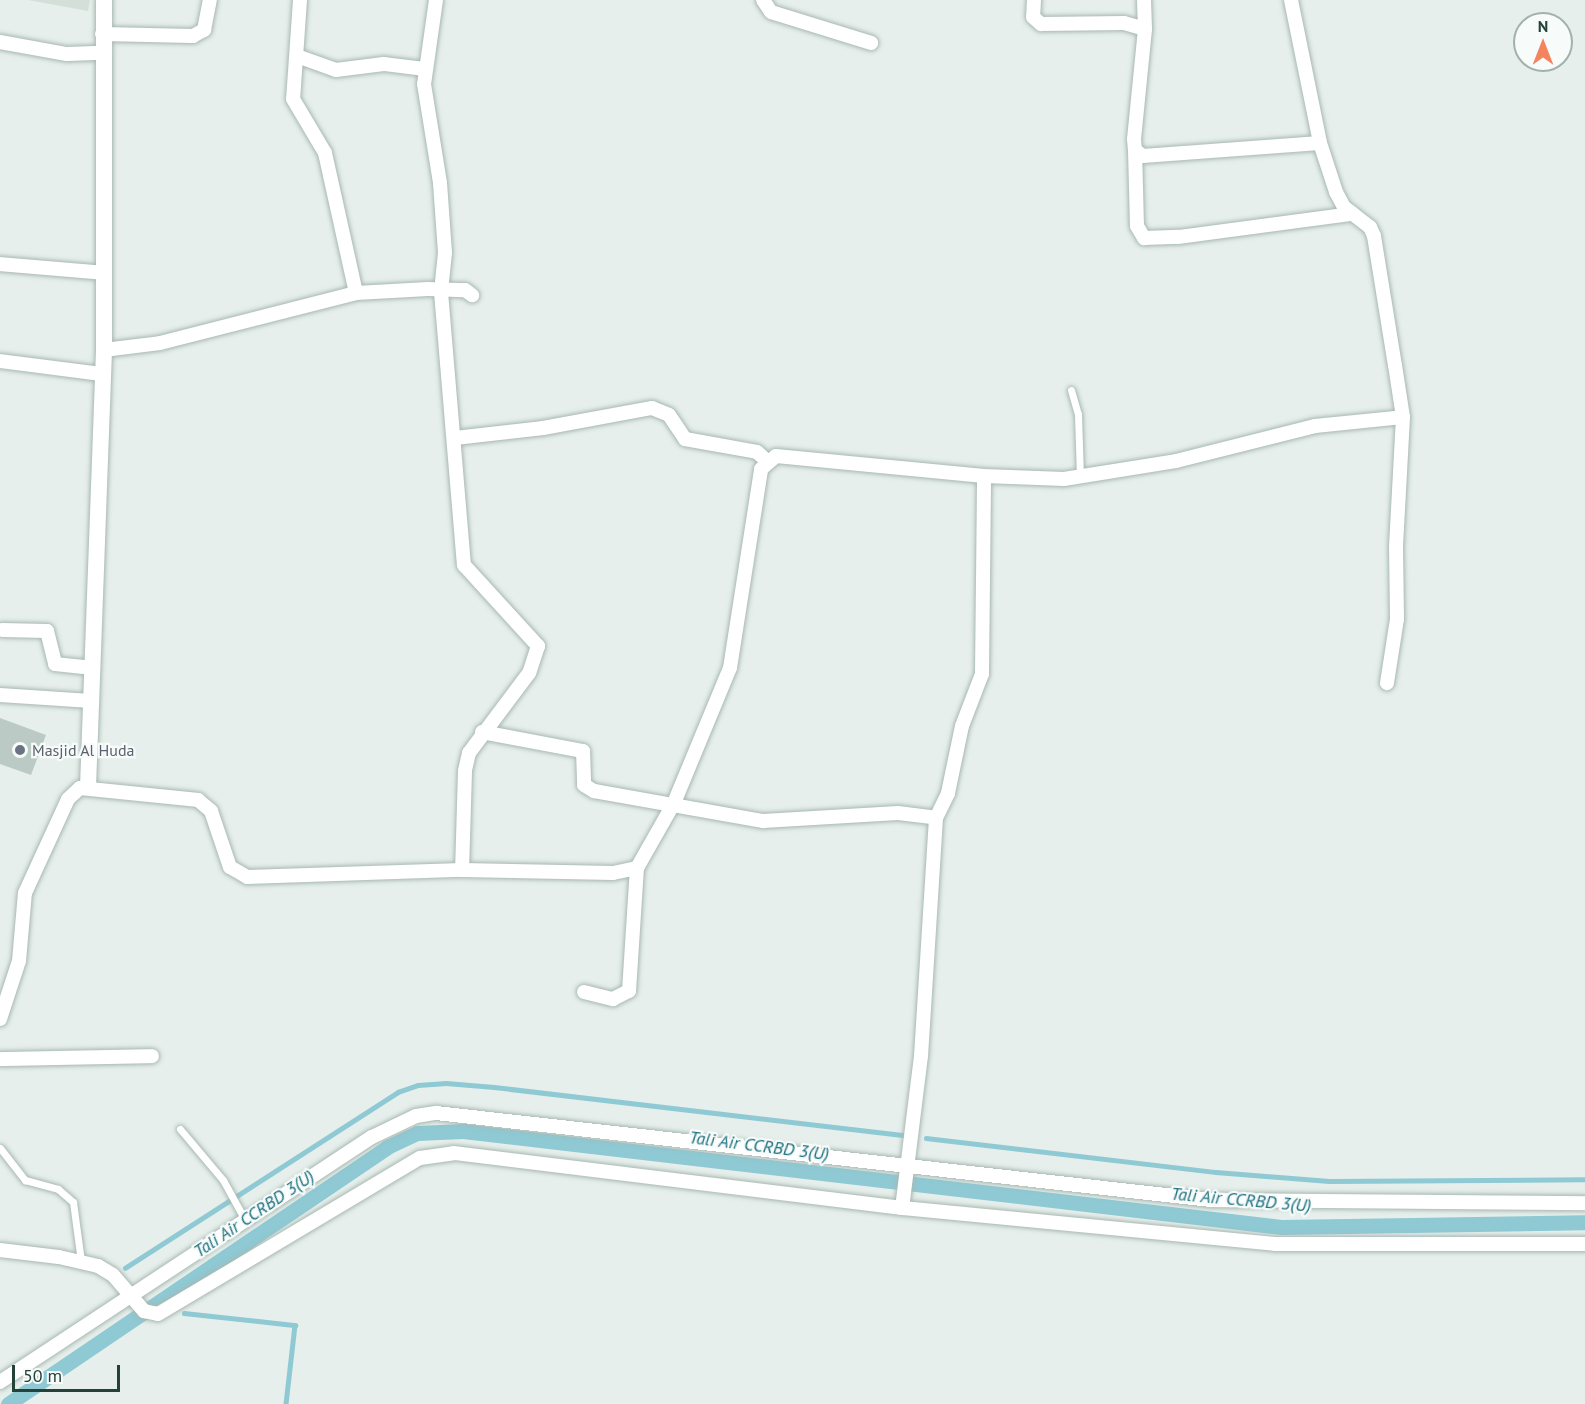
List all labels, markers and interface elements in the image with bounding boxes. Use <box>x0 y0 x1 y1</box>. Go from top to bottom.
north arrow <box>1513 12 1573 72</box>
text: N <box>1538 16 1548 36</box>
place label: Masjid Al Huda <box>32 740 135 760</box>
marker: Masjid Al Huda <box>13 743 27 757</box>
water label: Tali Air CCRBD 3(U) <box>687 1127 831 1165</box>
water label: Tali Air CCRBD 3(U) <box>189 1165 319 1263</box>
water label: Tali Air CCRBD 3(U) <box>1170 1183 1312 1217</box>
scale bar <box>15 1353 123 1391</box>
text: 50 m <box>23 1364 62 1387</box>

